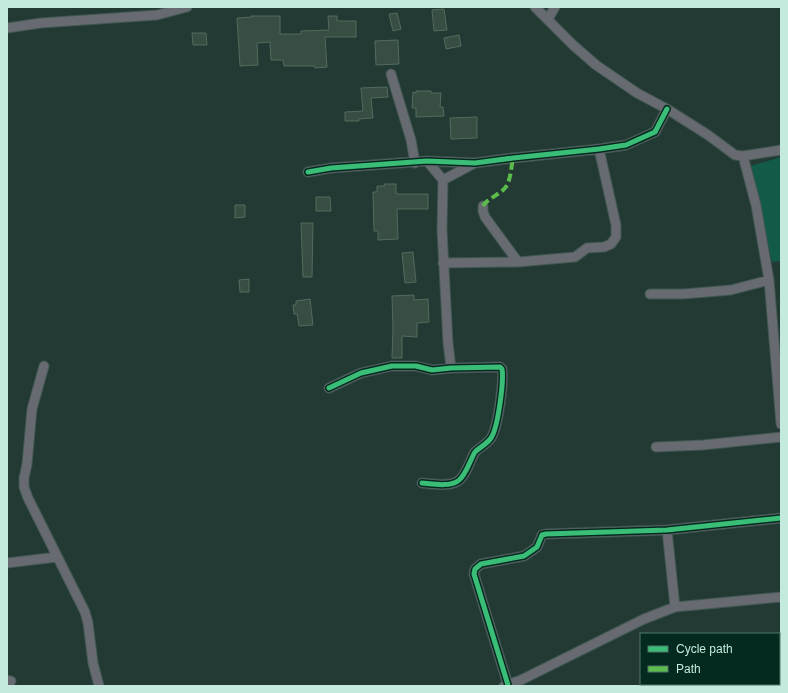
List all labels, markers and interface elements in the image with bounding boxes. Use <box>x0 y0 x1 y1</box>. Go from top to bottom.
legend <box>640 633 780 685</box>
text: Cycle path <box>676 642 733 656</box>
text: Path <box>676 662 701 676</box>

